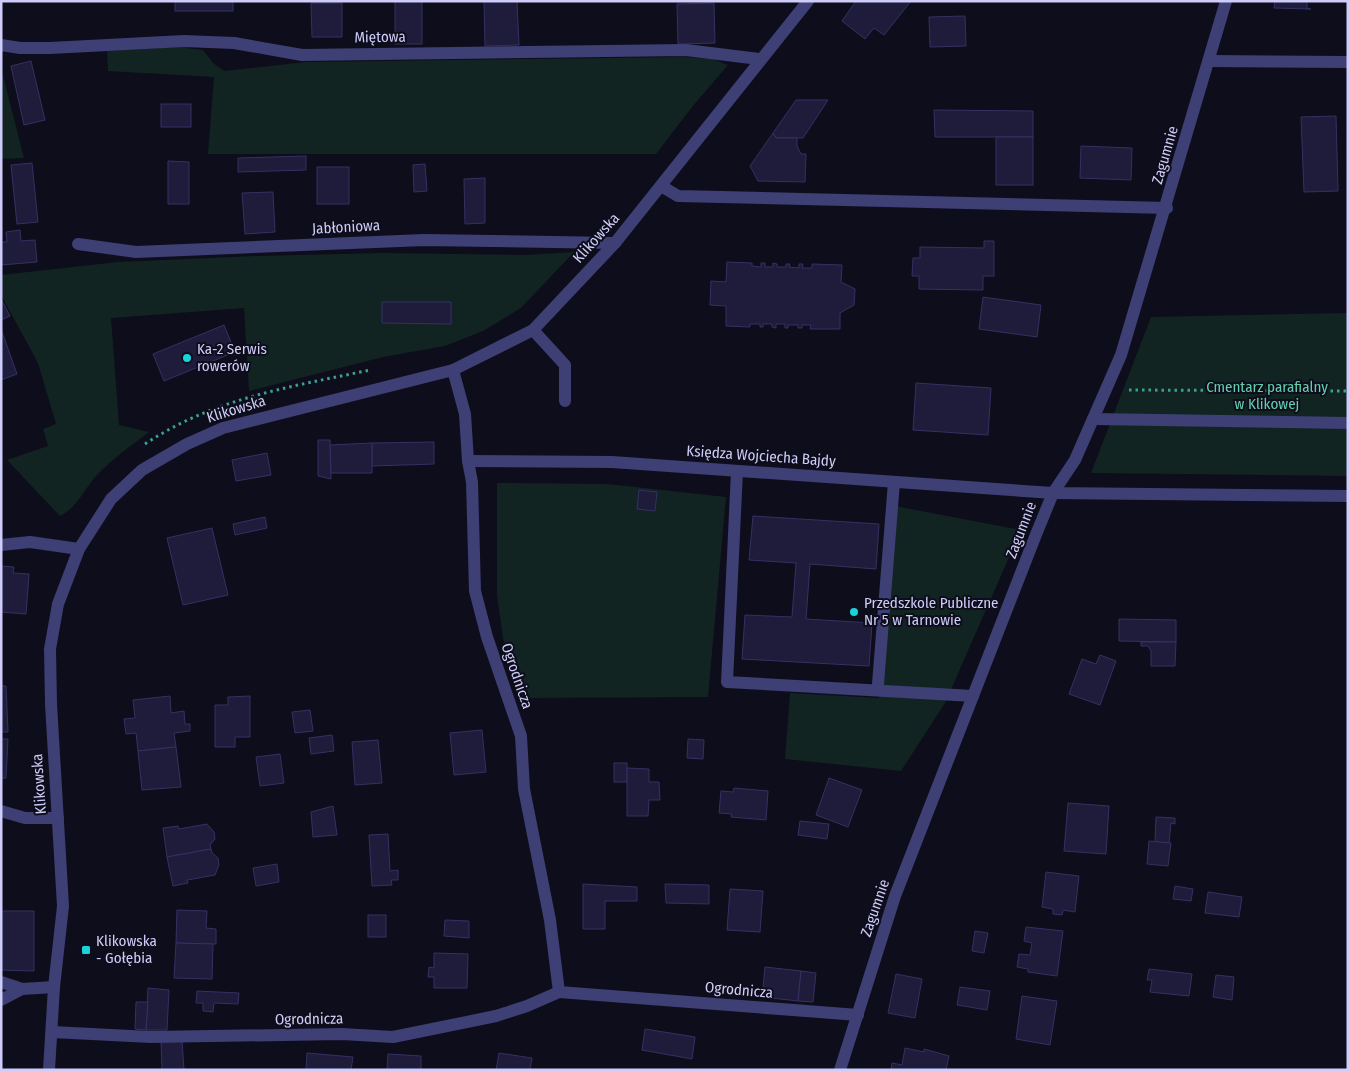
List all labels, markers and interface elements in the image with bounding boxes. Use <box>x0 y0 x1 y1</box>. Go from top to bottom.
street label: Miętowa <box>354 28 406 46</box>
street label: Zagumnie <box>1148 124 1182 186</box>
street label: Klikowska <box>569 209 623 267</box>
street label: Jabłoniowa <box>312 216 380 238</box>
place label: Ka-2 Serwis rowerów <box>197 340 267 375</box>
marker: Ka-2 Serwis rowerów <box>181 352 193 364</box>
park label: Cmentarz parafialny w Klikowej <box>1206 378 1328 413</box>
street label: Klikowska <box>204 392 268 426</box>
street label: Księdza Wojciecha Bajdy <box>686 442 837 470</box>
street label: Zagumnie <box>1002 499 1040 561</box>
place label: Przedszkole Publiczne Nr 5 w Tarnowie <box>864 594 999 629</box>
marker: Przedszkole Publiczne Nr 5 w Tarnowie <box>848 606 860 618</box>
street label: Ogrodnicza <box>497 641 537 711</box>
street label: Klikowska <box>28 753 50 815</box>
street label: Zagumnie <box>857 877 893 939</box>
place label: Klikowska - Gołębia <box>96 932 157 967</box>
marker: Klikowska - Gołębia <box>80 944 92 956</box>
street label: Ogrodnicza <box>704 978 774 1002</box>
street label: Ogrodnicza <box>275 1009 343 1029</box>

